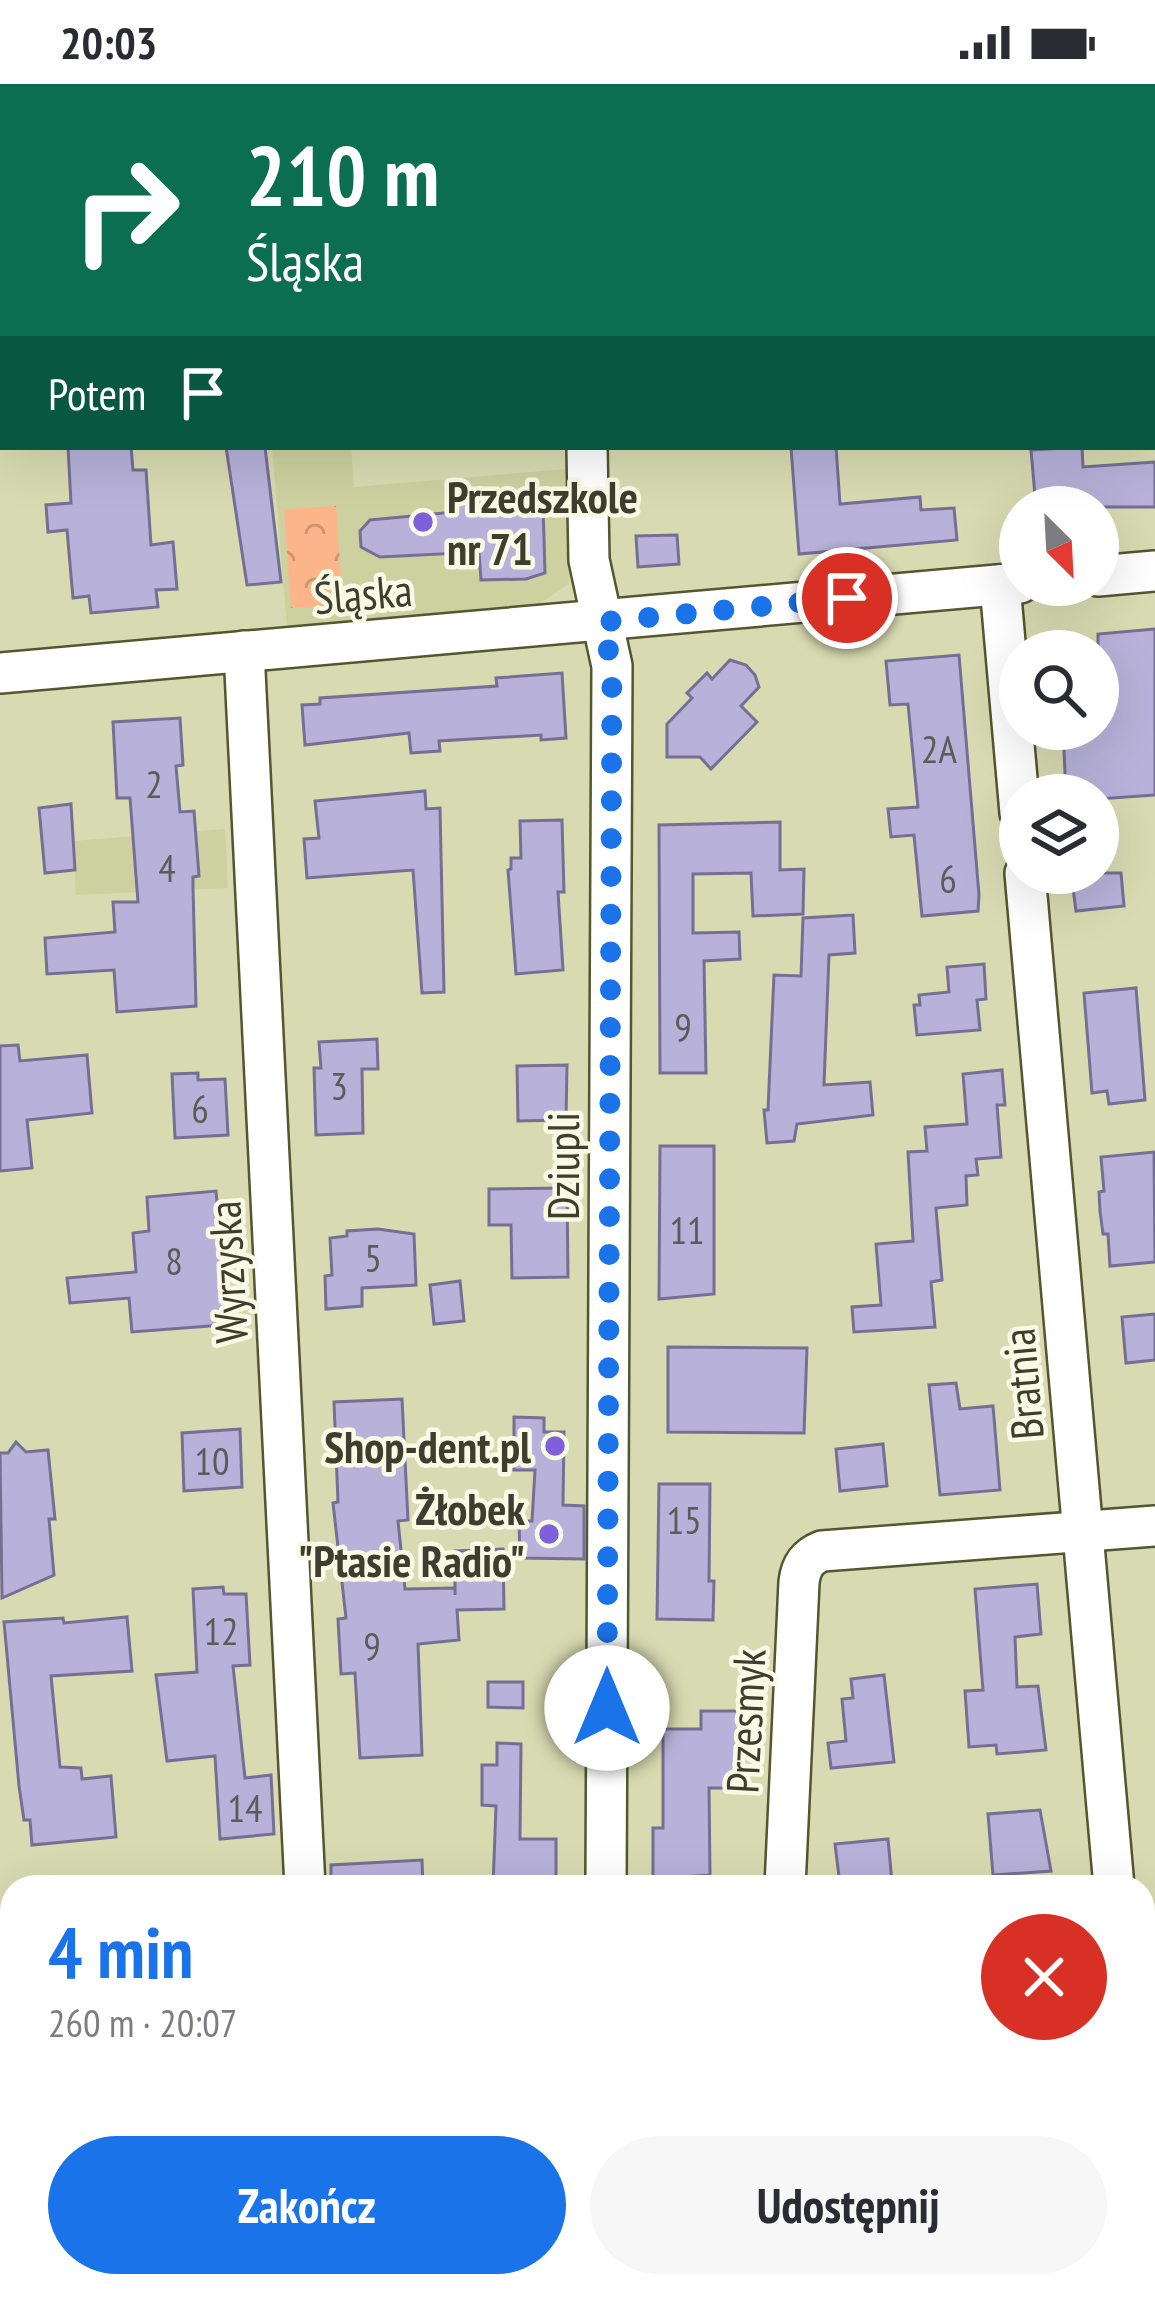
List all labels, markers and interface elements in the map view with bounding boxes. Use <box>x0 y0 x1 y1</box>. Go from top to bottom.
text: 20:03 <box>60 13 157 71</box>
text: 210 m <box>246 120 439 229</box>
icon: right <box>48 132 204 288</box>
text: Śląska <box>246 226 364 296</box>
icon: arrive <box>170 360 236 426</box>
text: Potem <box>48 364 146 422</box>
place label: Przedszkole nr 71 <box>447 467 638 577</box>
north arrow <box>999 486 1119 606</box>
map controls <box>999 486 1119 894</box>
marker: Przedszkole nr 71 <box>410 509 436 535</box>
pin <box>796 547 898 649</box>
street label: Śląska <box>311 560 415 626</box>
icon: arrive <box>814 565 880 631</box>
button: search <box>999 630 1119 750</box>
house number: 2A <box>921 723 958 774</box>
house number: 2 <box>145 758 163 809</box>
button: layers <box>999 774 1119 894</box>
house number: 4 <box>158 842 176 893</box>
house number: 6 <box>939 853 957 904</box>
house number: 9 <box>674 1001 692 1052</box>
house number: 3 <box>330 1060 348 1111</box>
house number: 6 <box>191 1083 209 1134</box>
street label: Dziupli <box>533 1112 591 1220</box>
street label: Wyrzyska <box>194 1199 260 1345</box>
house number: 11 <box>669 1204 705 1255</box>
house number: 5 <box>364 1232 382 1283</box>
house number: 8 <box>165 1235 183 1286</box>
street label: Bratnia <box>988 1326 1056 1442</box>
place label: Shop-dent.pl <box>324 1417 532 1475</box>
marker: Shop-dent.pl <box>542 1433 568 1459</box>
house number: 10 <box>194 1435 230 1486</box>
place label: Żłobek "Ptasie Radio" <box>297 1479 525 1589</box>
house number: 15 <box>666 1494 702 1545</box>
marker: Żłobek "Ptasie Radio" <box>536 1521 562 1547</box>
house number: 12 <box>203 1605 239 1656</box>
house number: 9 <box>363 1620 381 1671</box>
position arrow <box>544 1645 670 1771</box>
street label: Przesmyk <box>712 1647 778 1795</box>
house number: 14 <box>227 1782 263 1833</box>
text: 4 min <box>48 1905 193 1998</box>
button: close <box>981 1914 1107 2040</box>
text: 260 m · 20:07 <box>48 1997 237 2048</box>
button: Zakończ <box>48 2136 566 2274</box>
button: Udostępnij <box>590 2136 1107 2274</box>

